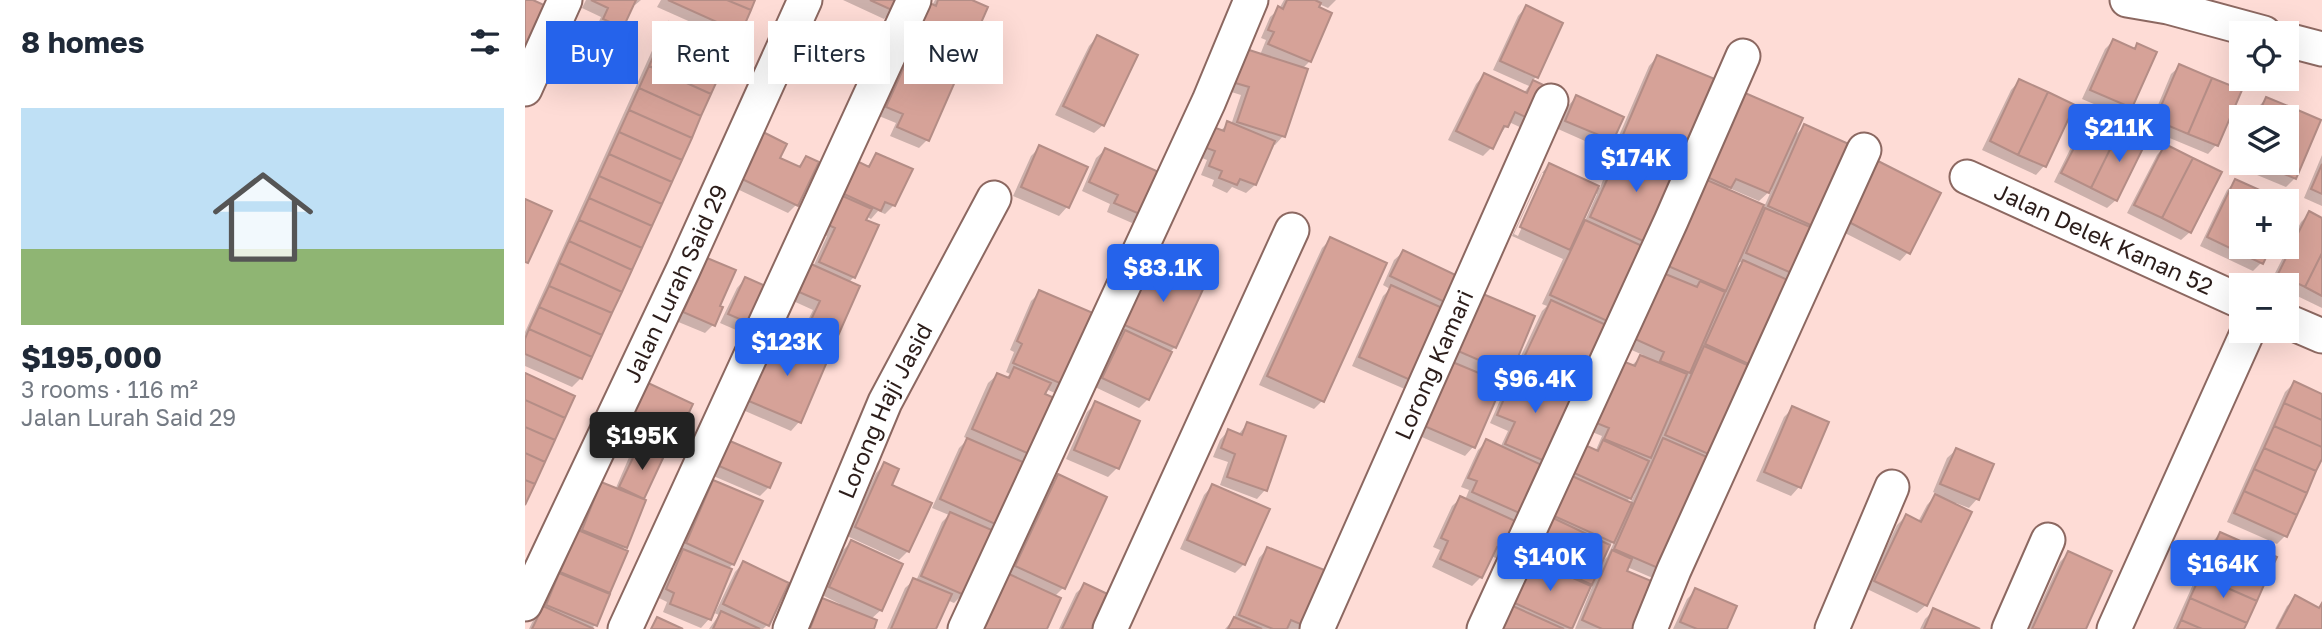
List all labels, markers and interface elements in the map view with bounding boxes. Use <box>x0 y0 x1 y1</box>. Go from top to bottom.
chip: Buy <box>546 21 638 84</box>
chip: Rent <box>652 21 754 84</box>
chip: Filters <box>768 21 890 84</box>
chip: New <box>904 21 1003 84</box>
map controls <box>2229 21 2299 343</box>
button: locate <box>2229 21 2299 91</box>
icon: filters <box>466 23 504 61</box>
text: 8 homes <box>21 24 145 60</box>
pin: $211K <box>2070 104 2168 164</box>
button: layers <box>2229 105 2299 175</box>
text: $211K <box>2084 113 2154 141</box>
pin: $174K <box>1587 134 1685 194</box>
text: $174K <box>1601 143 1671 171</box>
icon: home <box>200 154 326 280</box>
street label: Jalan Delek Kanan 52 <box>1990 176 2218 300</box>
street label: Jalan Lurah Said 29 <box>617 180 733 387</box>
button: + <box>2229 189 2299 259</box>
pin: $83.1K <box>1106 244 1220 304</box>
text: $83.1K <box>1123 253 1203 281</box>
button: − <box>2229 273 2299 343</box>
street label: Lorong Kamari <box>1388 285 1478 443</box>
pin: $123K <box>738 318 836 378</box>
street label: Lorong Haji Jasid <box>831 318 937 502</box>
text: $123K <box>751 327 823 355</box>
text: $195,000 <box>21 339 162 375</box>
pin: $96.4K <box>1478 356 1592 415</box>
text: $96.4K <box>1493 364 1577 392</box>
text: 3 rooms · 116 m² <box>21 375 198 403</box>
text: Jalan Lurah Said 29 <box>21 403 236 431</box>
pin: $195K <box>593 412 691 472</box>
text: $195K <box>606 421 678 449</box>
pin: $140K <box>1501 534 1599 593</box>
pin: $164K <box>2174 540 2272 600</box>
text: $140K <box>1513 542 1587 570</box>
text: $164K <box>2187 549 2259 577</box>

